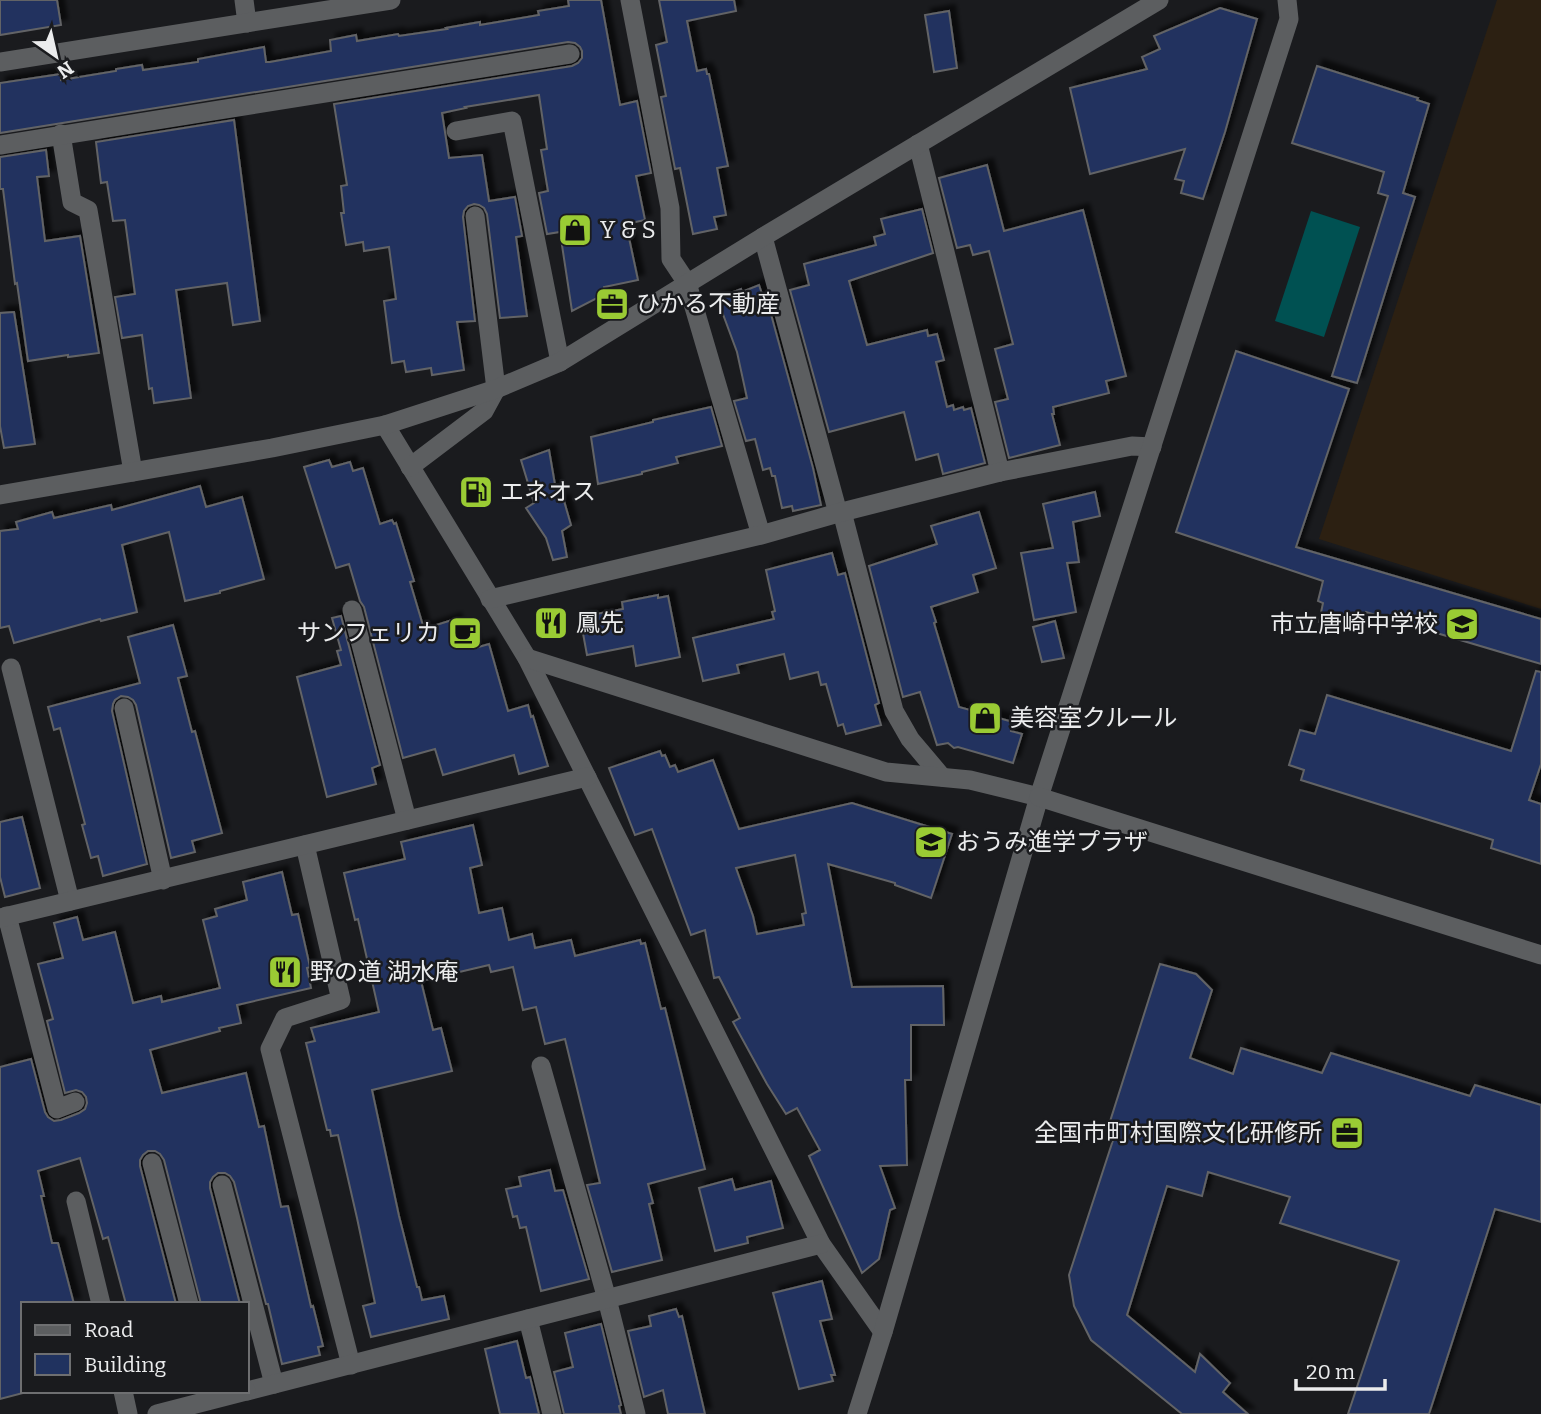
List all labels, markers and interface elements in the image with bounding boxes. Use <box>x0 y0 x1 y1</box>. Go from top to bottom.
north arrow <box>21 21 91 91</box>
text: N <box>52 56 78 83</box>
shop icon: Y & S <box>556 211 594 249</box>
place label: Y & S <box>600 216 656 244</box>
office icon: ひかる不動産 <box>593 285 631 323</box>
place label: ひかる不動産 <box>636 290 780 318</box>
fuel station icon: エネオス <box>457 473 495 511</box>
place label: エネオス <box>500 478 596 506</box>
restaurant icon: 鳳先 <box>532 604 570 642</box>
school or university icon: 市立唐崎中学校 <box>1443 605 1481 643</box>
place label: 鳳先 <box>576 609 624 637</box>
place label: 市立唐崎中学校 <box>1270 610 1438 638</box>
cafe icon: サンフェリカ <box>446 614 484 652</box>
place label: サンフェリカ <box>297 619 440 647</box>
shop icon: 美容室クルール <box>966 699 1004 737</box>
place label: 美容室クルール <box>1010 704 1177 732</box>
school or university icon: おうみ進学プラザ <box>912 823 950 861</box>
place label: おうみ進学プラザ <box>956 828 1148 856</box>
restaurant icon: 野の道 湖水庵 <box>266 953 304 991</box>
place label: 野の道 湖水庵 <box>310 958 459 986</box>
office icon: 全国市町村国際文化研修所 <box>1328 1114 1366 1152</box>
place label: 全国市町村国際文化研修所 <box>1034 1119 1322 1147</box>
legend <box>21 1302 248 1393</box>
text: Road <box>84 1317 133 1343</box>
scale bar <box>1296 1348 1385 1392</box>
text: Building <box>84 1352 167 1378</box>
text: 20 m <box>1306 1359 1355 1385</box>

